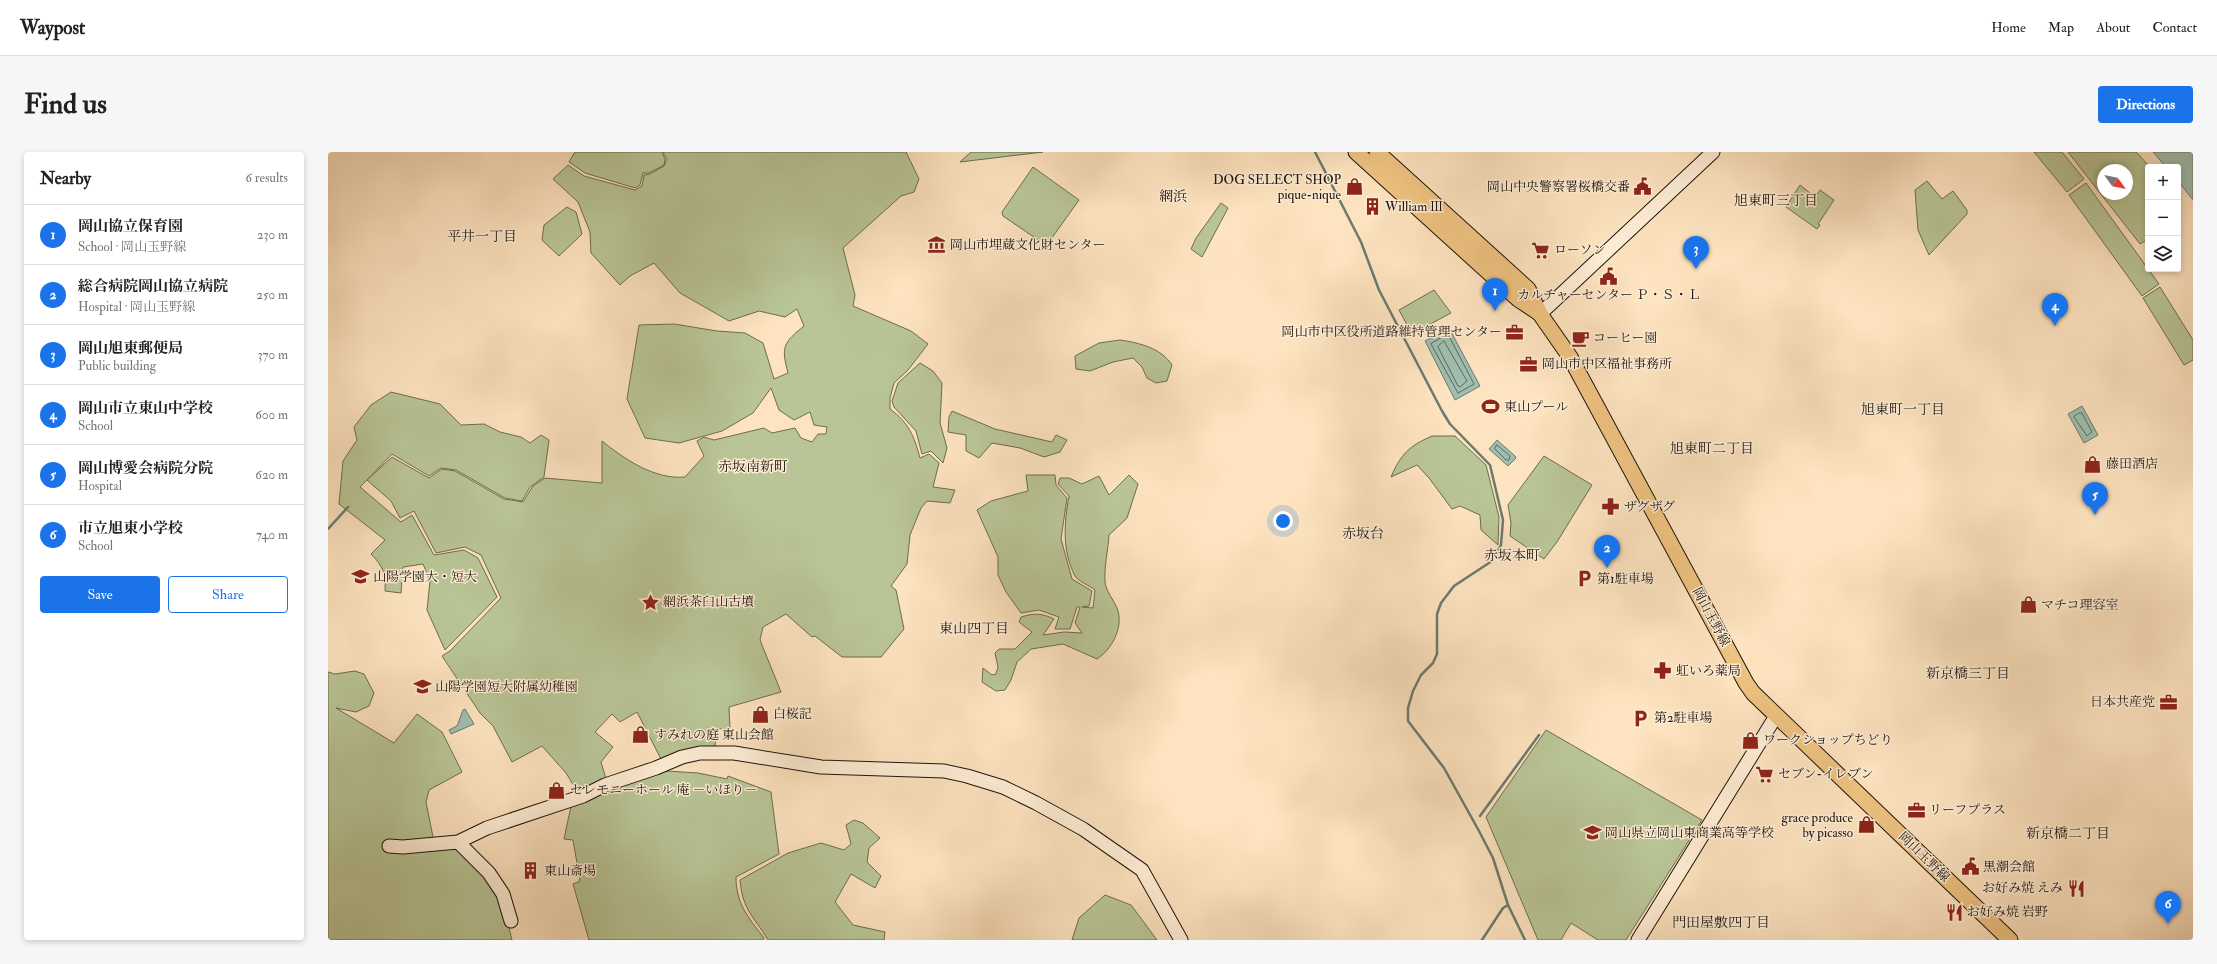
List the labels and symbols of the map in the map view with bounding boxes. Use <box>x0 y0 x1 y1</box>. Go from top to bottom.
north arrow <box>2097 164 2133 200</box>
place label: DOG SELECT SHOP pique-nique <box>1213 172 1342 204</box>
shop icon: DOG SELECT SHOP pique-nique <box>1344 177 1364 197</box>
public building icon: 岡山中央警察署桜橋交番 <box>1633 177 1653 197</box>
place label: 岡山中央警察署桜橋交番 <box>1487 179 1630 195</box>
district label: 網浜 <box>1159 188 1187 205</box>
district label: 旭東町三丁目 <box>1734 192 1818 209</box>
building icon: William Ⅲ <box>1362 197 1382 217</box>
place label: William Ⅲ <box>1384 199 1443 215</box>
district label: 平井一丁目 <box>447 228 517 245</box>
museum icon: 岡山市埋蔵文化財センター <box>927 235 947 255</box>
pin: 3 <box>1683 236 1709 269</box>
place label: 岡山市埋蔵文化財センター <box>950 237 1105 253</box>
supermarket icon: ローソン <box>1531 240 1551 260</box>
place label: ローソン <box>1554 242 1605 258</box>
public building icon: カルチャーセンター Ｐ・Ｓ・Ｌ <box>1599 266 1619 286</box>
pin: 1 <box>1482 278 1508 311</box>
place label: カルチャーセンター Ｐ・Ｓ・Ｌ <box>1517 287 1701 303</box>
pin: 4 <box>2042 293 2068 326</box>
office icon: 岡山市中区役所道路維持管理センター <box>1505 322 1525 342</box>
place label: 岡山市中区役所道路維持管理センター <box>1282 324 1502 340</box>
cafe icon: コーヒー園 <box>1570 328 1590 348</box>
place label: コーヒー園 <box>1593 330 1657 346</box>
office icon: 岡山市中区福祉事務所 <box>1519 354 1539 374</box>
place label: 岡山市中区福祉事務所 <box>1542 356 1672 372</box>
sports icon: 東山プール <box>1481 397 1501 417</box>
place label: 東山プール <box>1504 399 1568 415</box>
district label: 旭東町一丁目 <box>1861 401 1945 418</box>
district label: 旭東町二丁目 <box>1670 440 1754 457</box>
shop icon: 藤田酒店 <box>2083 454 2103 474</box>
place label: 藤田酒店 <box>2106 456 2158 472</box>
district label: 赤坂南新町 <box>718 458 788 475</box>
pin: 5 <box>2082 482 2108 515</box>
pharmacy icon: ザグザグ <box>1601 497 1621 517</box>
place label: ザグザグ <box>1624 499 1675 515</box>
your location <box>1273 511 1293 531</box>
district label: 赤坂台 <box>1342 525 1384 542</box>
pin: 2 <box>1594 535 1620 568</box>
district label: 赤坂本町 <box>1484 547 1540 564</box>
school or university icon: 山陽学園大・短大 <box>350 567 370 587</box>
place label: 山陽学園大・短大 <box>373 569 477 585</box>
parking icon: 第1駐車場 <box>1574 569 1594 589</box>
place label: 第1駐車場 <box>1597 571 1654 587</box>
street label: 岡山玉野線 <box>1689 585 1733 649</box>
place icon: 網浜茶臼山古墳 <box>640 592 660 612</box>
place label: 網浜茶臼山古墳 <box>663 594 754 610</box>
shop icon: マチコ理容室 <box>2018 595 2038 615</box>
place label: マチコ理容室 <box>2041 597 2118 613</box>
district label: 東山四丁目 <box>939 620 1009 637</box>
pharmacy icon: 虹いろ薬局 <box>1653 661 1673 681</box>
place label: 虹いろ薬局 <box>1676 663 1741 679</box>
district label: 新京橋三丁目 <box>1926 665 2010 682</box>
school or university icon: 山陽学園短大附属幼稚園 <box>412 677 432 697</box>
place label: 山陽学園短大附属幼稚園 <box>435 679 578 695</box>
office icon: 日本共産党 <box>2158 692 2178 712</box>
place label: 日本共産党 <box>2090 694 2155 710</box>
shop icon: 白桜記 <box>750 704 770 724</box>
place label: 白桜記 <box>773 706 812 722</box>
parking icon: 第2駐車場 <box>1631 708 1651 728</box>
place label: 第2駐車場 <box>1654 710 1713 726</box>
shop icon: すみれの庭 東山会館 <box>631 725 651 745</box>
place label: すみれの庭 東山会館 <box>654 727 774 743</box>
shop icon: ワークショップちどり <box>1740 730 1760 750</box>
place label: ワークショップちどり <box>1763 732 1893 748</box>
supermarket icon: セブン-イレブン <box>1755 764 1775 784</box>
place label: セブン-イレブン <box>1778 766 1873 782</box>
shop icon: セレモニーホール 庵 －いほり－ <box>547 780 567 800</box>
place label: セレモニーホール 庵 －いほり－ <box>570 782 757 798</box>
office icon: リーフプラス <box>1906 800 1926 820</box>
place label: リーフプラス <box>1929 802 2006 818</box>
place label: grace produce by picasso <box>1782 810 1854 842</box>
shop icon: grace produce by picasso <box>1856 815 1876 835</box>
school or university icon: 岡山県立岡山東商業高等学校 <box>1582 823 1602 843</box>
place label: 岡山県立岡山東商業高等学校 <box>1605 825 1774 841</box>
district label: 新京橋二丁目 <box>2026 825 2110 842</box>
street label: 岡山玉野線 <box>1895 829 1953 885</box>
public building icon: 黒潮会館 <box>1960 857 1980 877</box>
place label: 黒潮会館 <box>1983 859 2035 875</box>
building icon: 東山斎場 <box>521 861 541 881</box>
place label: 東山斎場 <box>544 863 596 879</box>
restaurant icon: お好み焼 えみ <box>2066 878 2086 898</box>
place label: お好み焼 えみ <box>1982 880 2063 896</box>
pin: 6 <box>2155 891 2181 924</box>
restaurant icon: お好み焼 岩野 <box>1944 902 1964 922</box>
place label: お好み焼 岩野 <box>1967 904 2048 920</box>
district label: 門田屋敷四丁目 <box>1672 914 1770 931</box>

